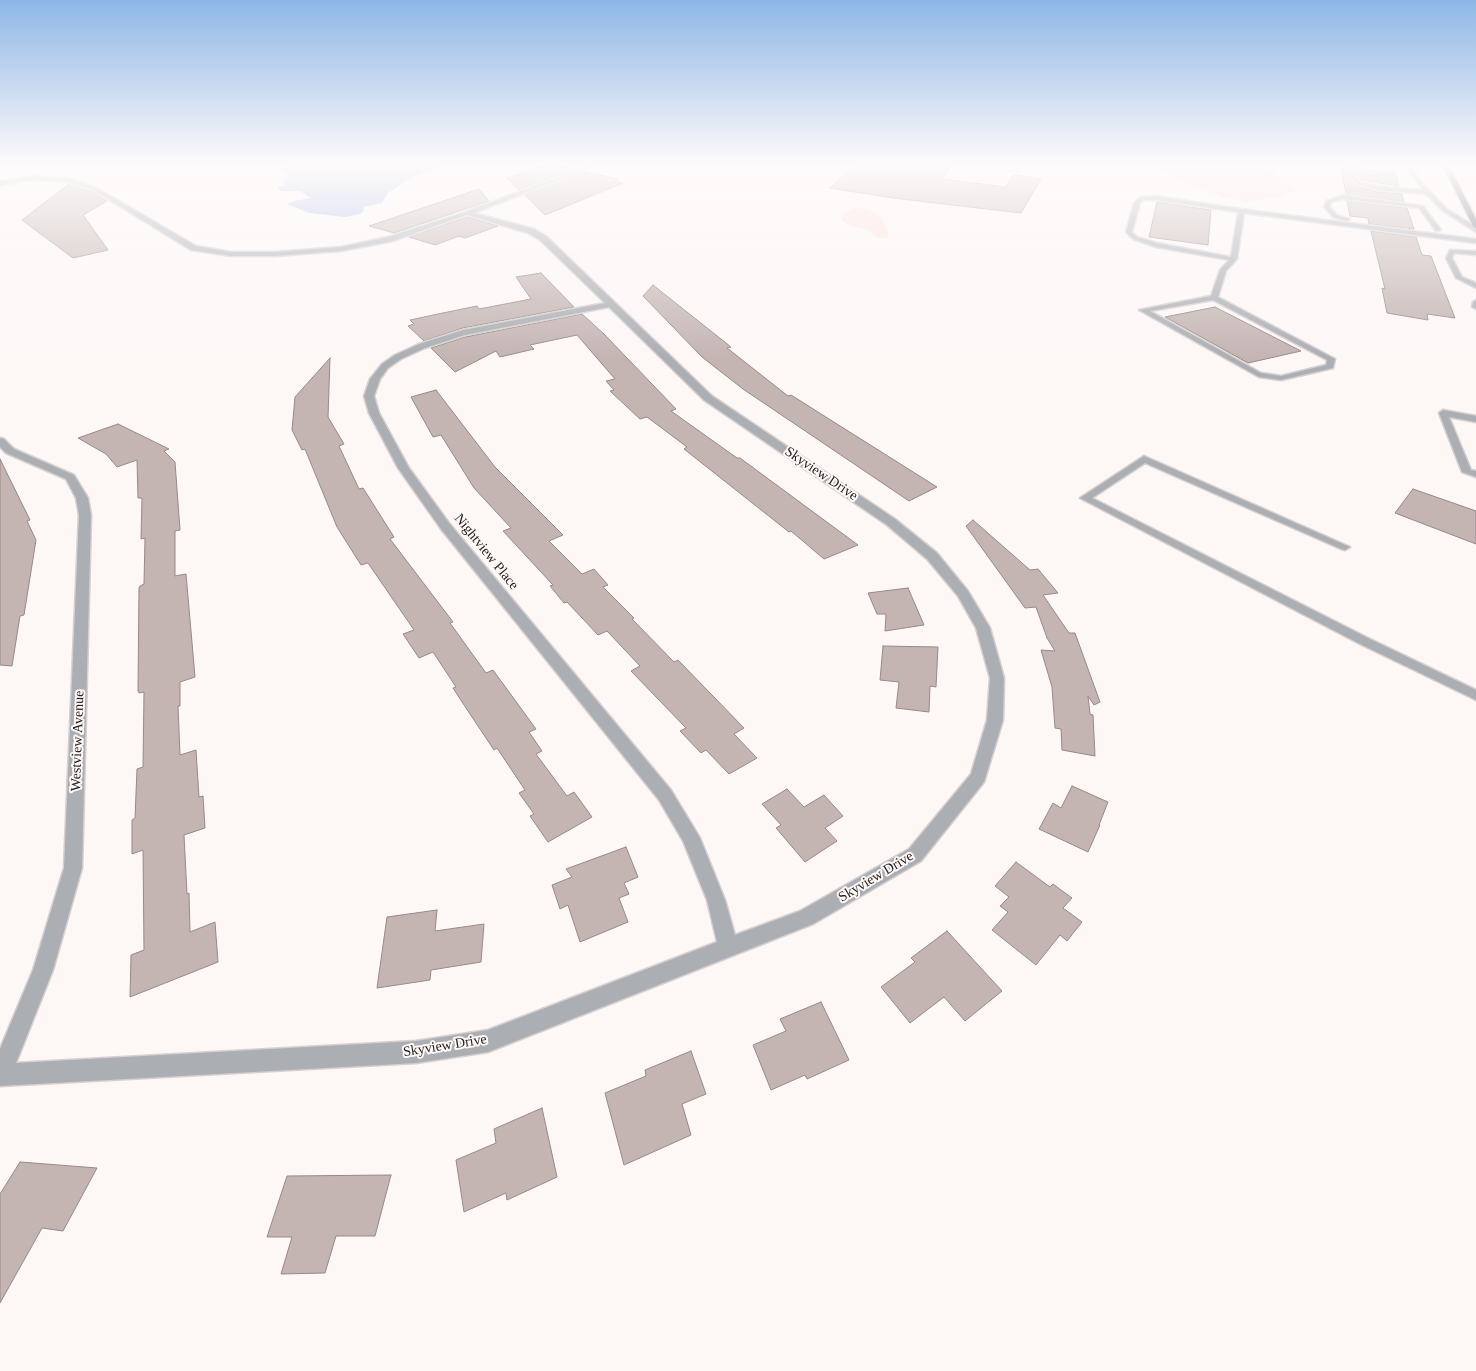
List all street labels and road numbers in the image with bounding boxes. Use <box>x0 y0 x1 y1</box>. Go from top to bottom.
street label: Skyview Drive <box>781 443 861 505</box>
street label: Nightview Place <box>450 511 522 593</box>
street label: Westview Avenue <box>68 690 88 792</box>
street label: Skyview Drive <box>836 848 916 906</box>
street label: Skyview Drive <box>402 1031 488 1061</box>

